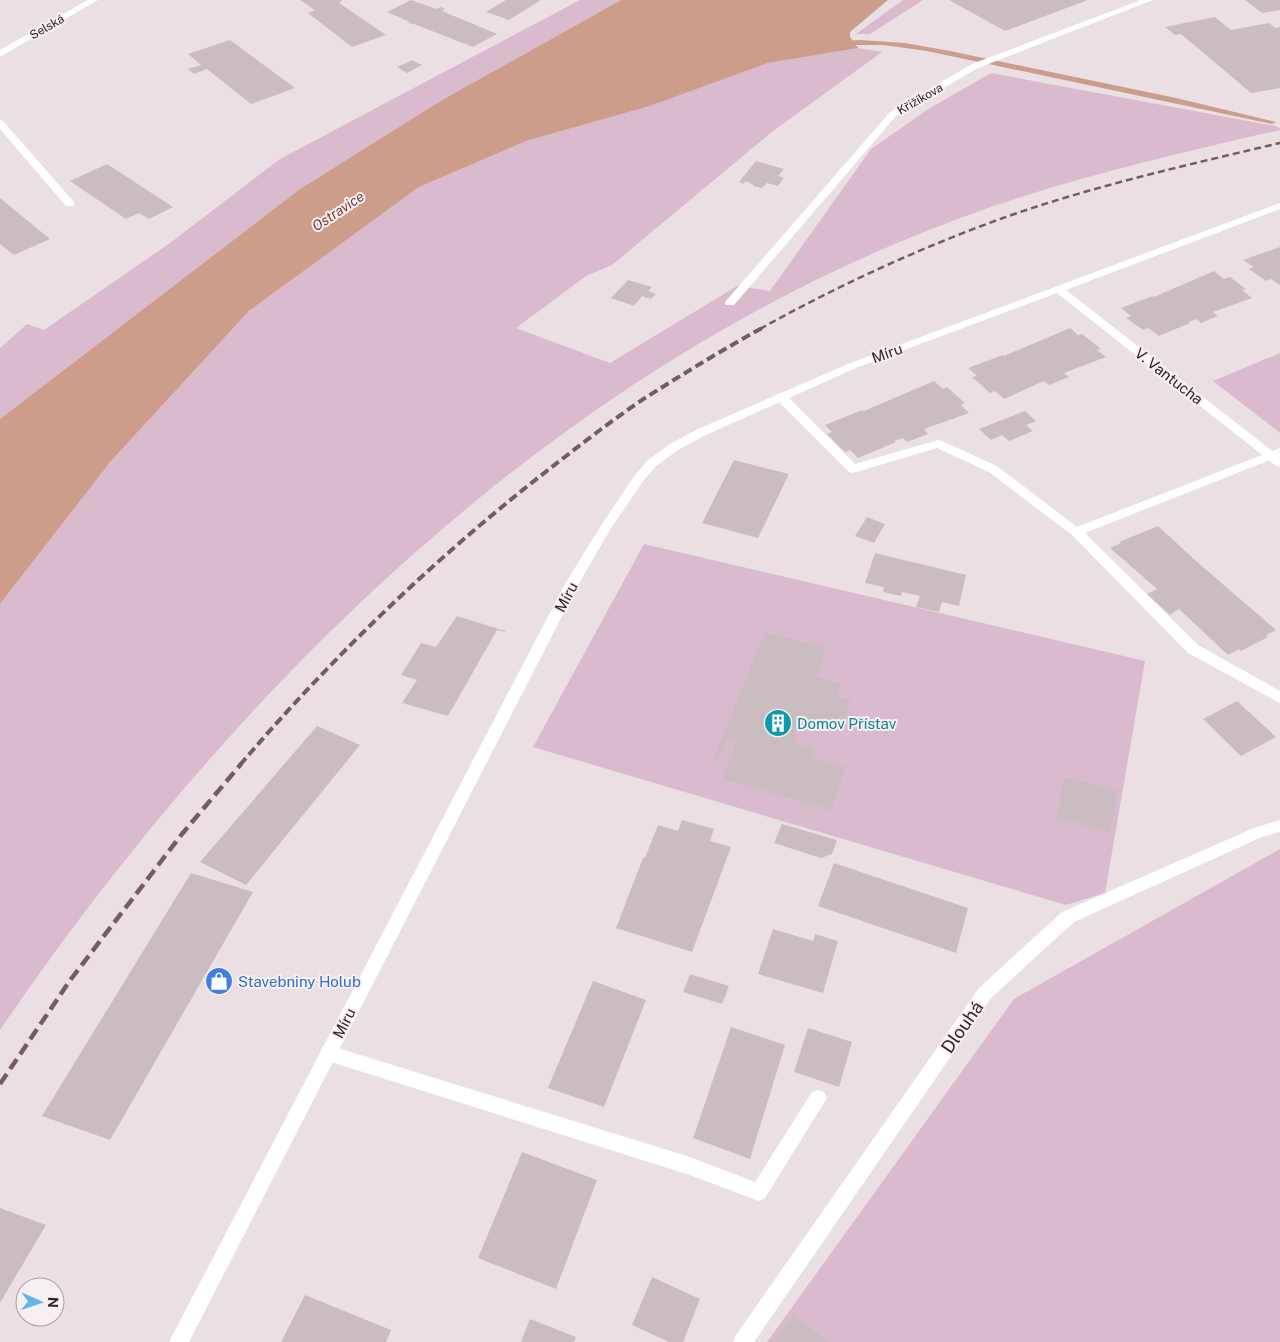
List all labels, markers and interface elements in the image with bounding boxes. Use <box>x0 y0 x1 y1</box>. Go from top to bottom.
street label: Selská <box>27 12 67 42</box>
street label: Křižíkova <box>895 80 945 118</box>
water label: Ostravice <box>309 188 367 234</box>
street label: Míru <box>869 340 905 366</box>
street label: V. Vantucha <box>1132 344 1206 408</box>
street label: Míru <box>551 579 581 615</box>
building icon: Domov Přístav <box>763 708 793 738</box>
place label: Domov Přístav <box>797 715 897 732</box>
shop icon: Stavebniny Holub <box>204 966 234 996</box>
place label: Stavebniny Holub <box>238 973 361 990</box>
street label: Dlouhá <box>937 997 987 1057</box>
street label: Míru <box>329 1005 359 1041</box>
north arrow <box>15 1277 65 1327</box>
text: N <box>45 1297 61 1308</box>

